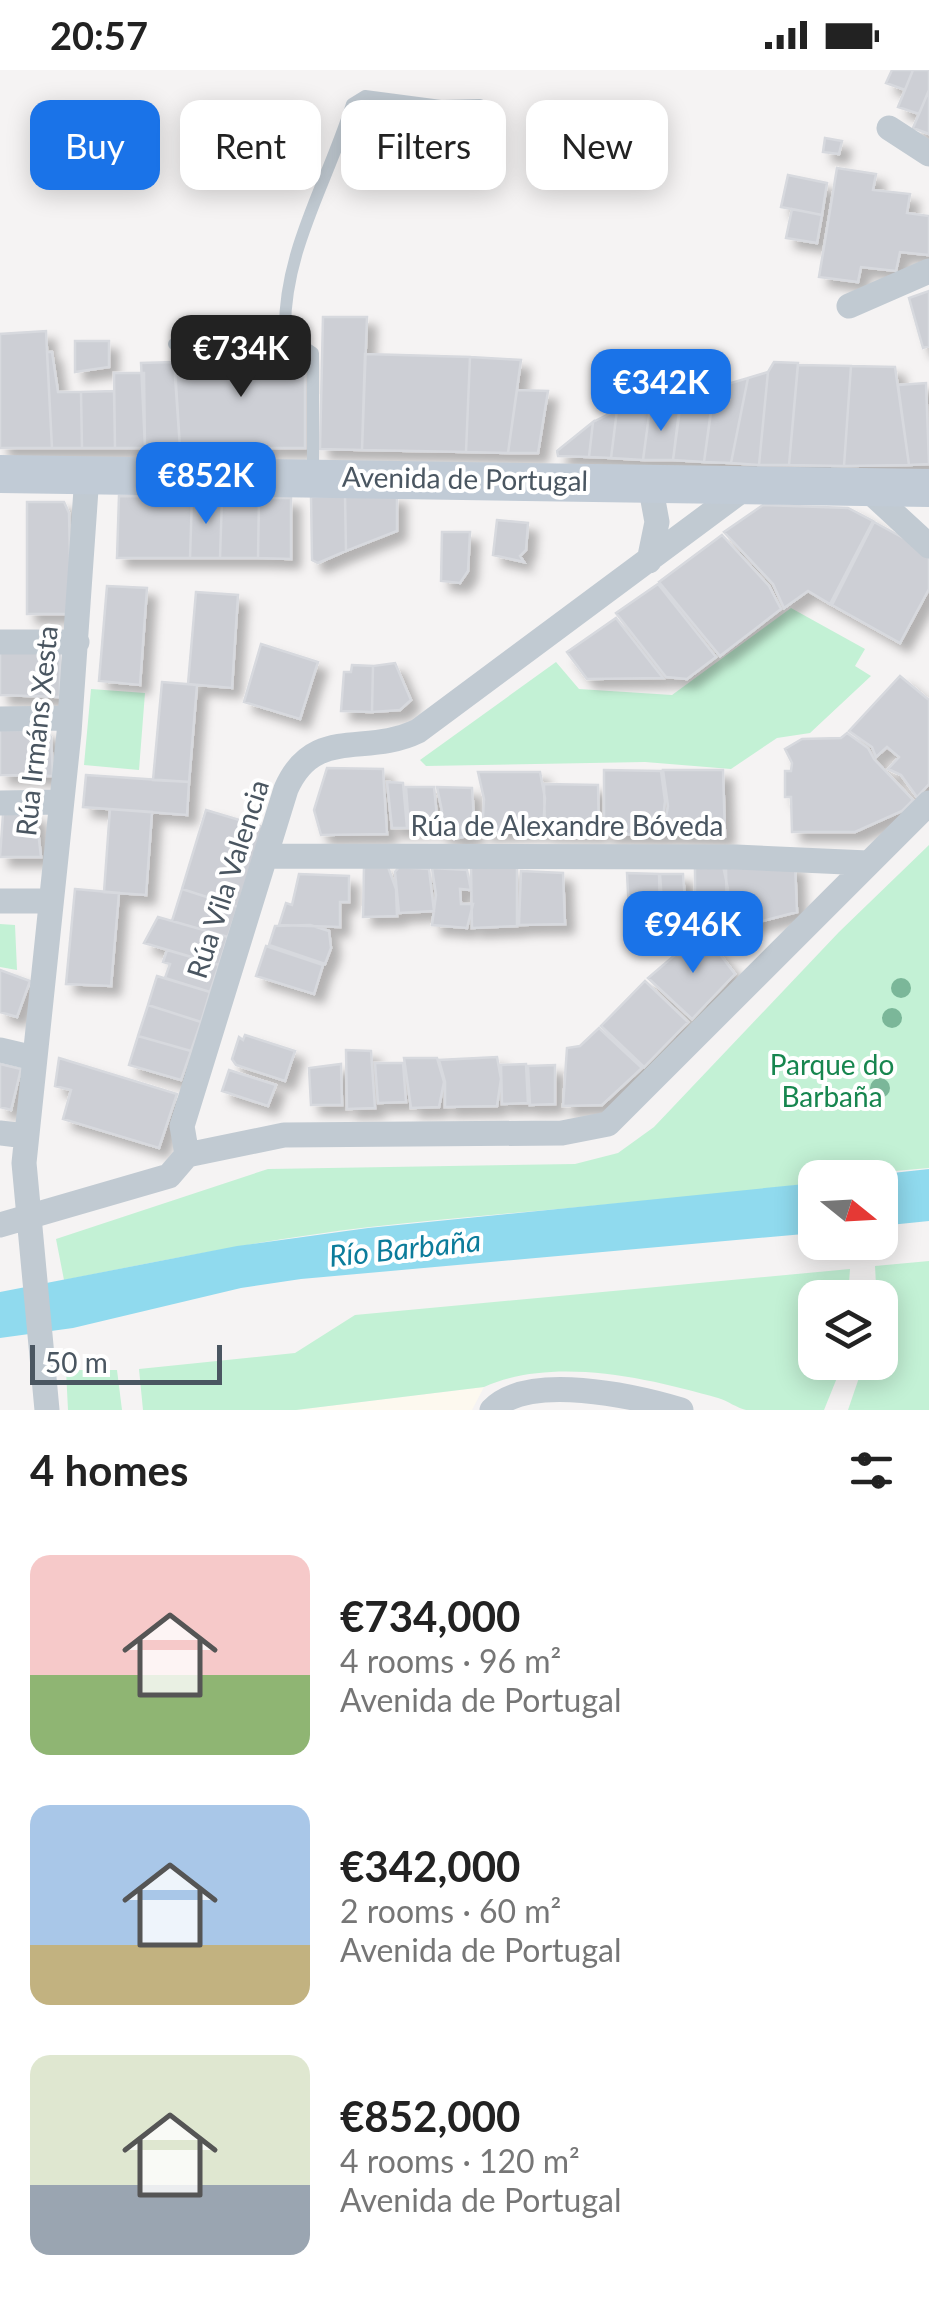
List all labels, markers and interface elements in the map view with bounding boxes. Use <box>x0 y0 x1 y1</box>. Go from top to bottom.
text: 20:57 <box>50 12 148 58</box>
chip: Buy <box>30 100 160 190</box>
chip: Rent <box>180 100 321 190</box>
chip: Filters <box>341 100 506 190</box>
chip: New <box>526 100 668 190</box>
pin: €734K <box>171 315 311 400</box>
text: €734K <box>193 328 289 367</box>
pin: €342K <box>591 349 731 434</box>
text: €342K <box>613 362 709 401</box>
pin: €852K <box>136 442 276 527</box>
text: €852K <box>158 455 254 494</box>
street label: Avenida de Portugal <box>342 459 588 497</box>
street label: Rúa Irmáns Xesta <box>8 624 64 838</box>
street label: Rúa Vila Valencia <box>179 775 275 982</box>
street label: Rúa de Alexandre Bóveda <box>410 808 724 842</box>
pin: €946K <box>623 891 763 976</box>
text: €946K <box>645 904 741 943</box>
park label: Parque do Barbaña <box>770 1047 894 1113</box>
north arrow <box>798 1160 898 1260</box>
map controls <box>798 1160 898 1380</box>
water label: Río Barbaña <box>327 1221 483 1273</box>
button: layers <box>798 1280 898 1380</box>
scale bar <box>30 1340 222 1384</box>
text: 50 m <box>45 1345 108 1379</box>
icon: filters <box>844 1443 899 1498</box>
text: 4 homes <box>30 1445 188 1495</box>
text: €734,000 <box>340 1591 520 1641</box>
icon: home <box>110 1595 230 1715</box>
text: 4 rooms · 96 m² <box>340 1641 561 1680</box>
text: Avenida de Portugal <box>340 1680 621 1719</box>
text: €342,000 <box>340 1841 520 1891</box>
icon: home <box>110 1845 230 1965</box>
text: 2 rooms · 60 m² <box>340 1891 561 1930</box>
text: Avenida de Portugal <box>340 1930 621 1969</box>
text: €852,000 <box>340 2091 520 2141</box>
icon: home <box>110 2095 230 2215</box>
text: 4 rooms · 120 m² <box>340 2141 580 2180</box>
text: Avenida de Portugal <box>340 2180 621 2219</box>

